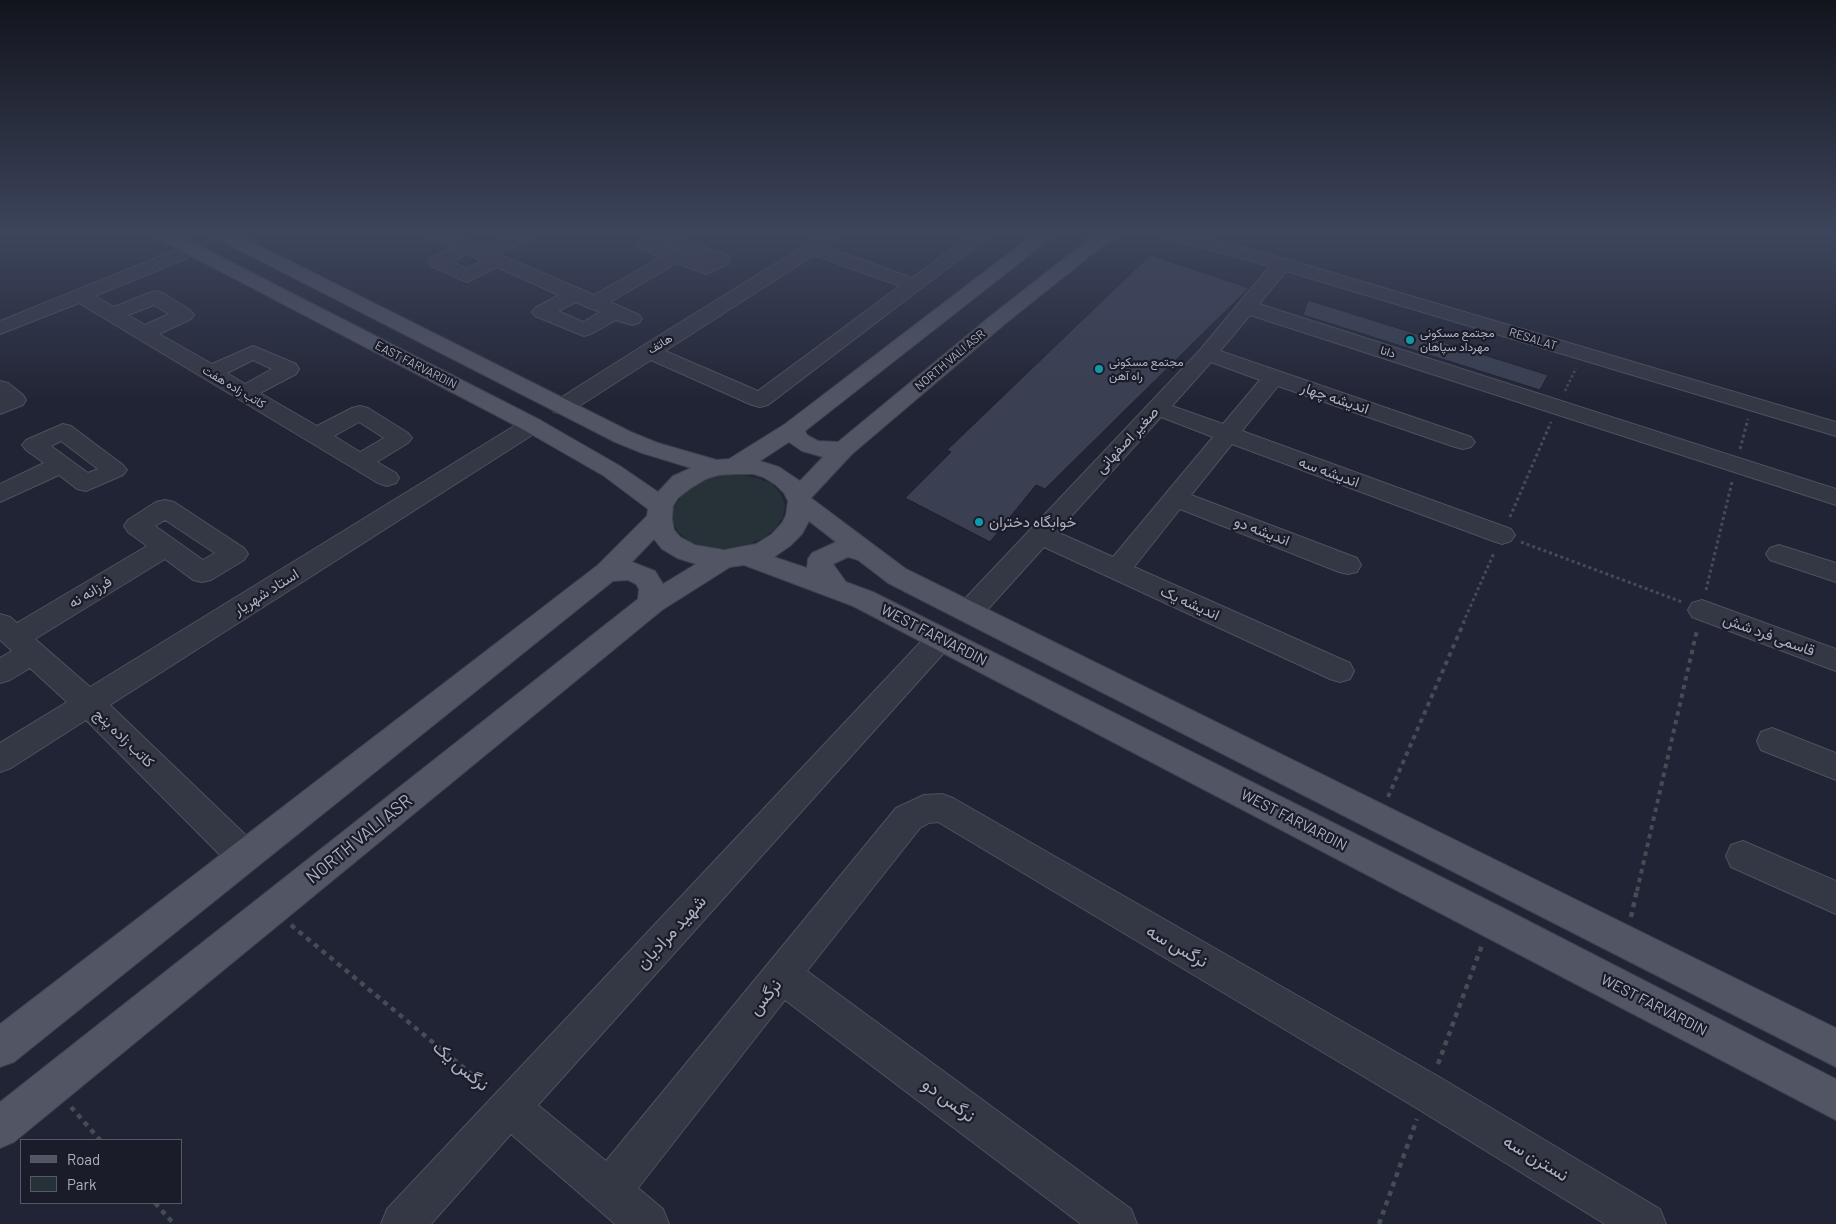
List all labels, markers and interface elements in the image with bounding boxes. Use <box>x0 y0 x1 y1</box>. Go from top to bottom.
street label: RESALAT <box>1507 325 1559 353</box>
place label: مجتمع مسکونی مهرداد سپاهان <box>1420 326 1495 354</box>
street label: NORTH VALI ASR <box>912 327 988 393</box>
street label: هاتف <box>645 331 675 357</box>
marker: مجتمع مسکونی مهرداد سپاهان <box>1404 334 1416 346</box>
street label: EAST FARVARDIN <box>373 338 459 392</box>
street label: دانا <box>1379 343 1397 361</box>
place label: مجتمع مسکونی راه آهن <box>1109 355 1184 383</box>
street label: کاتب زاده هفت <box>200 363 268 411</box>
marker: مجتمع مسکونی راه آهن <box>1093 363 1105 375</box>
street label: اندیشه چهار <box>1299 378 1371 418</box>
street label: صغیر اصفهانی <box>1092 403 1162 477</box>
street label: اندیشه سه <box>1296 453 1362 491</box>
street label: اندیشه دو <box>1232 512 1292 550</box>
place label: خوابگاه دختران <box>989 513 1076 531</box>
marker: خوابگاه دختران <box>973 516 985 528</box>
street label: استاد شهریار <box>230 565 302 619</box>
street label: فرزانه نه <box>65 572 115 612</box>
street label: اندیشه یک <box>1158 582 1222 624</box>
street label: WEST FARVARDIN <box>878 600 990 670</box>
street label: قاسمی فرد شش <box>1721 610 1817 660</box>
street label: کاتب زاده پنج <box>90 705 158 771</box>
street label: WEST FARVARDIN <box>1238 785 1350 855</box>
street label: NORTH VALI ASR <box>302 790 416 888</box>
street label: شهید مرادیان <box>631 890 711 974</box>
street label: نرگس سه <box>1142 920 1212 972</box>
street label: WEST FARVARDIN <box>1598 970 1710 1040</box>
street label: نرگس <box>744 974 786 1020</box>
street label: نرگس یک <box>428 1036 494 1096</box>
street label: نرگس دو <box>918 1073 980 1127</box>
street label: نسترن سه <box>1499 1130 1573 1186</box>
legend <box>20 1139 182 1204</box>
text: Road <box>67 1150 100 1168</box>
text: Park <box>67 1175 96 1193</box>

